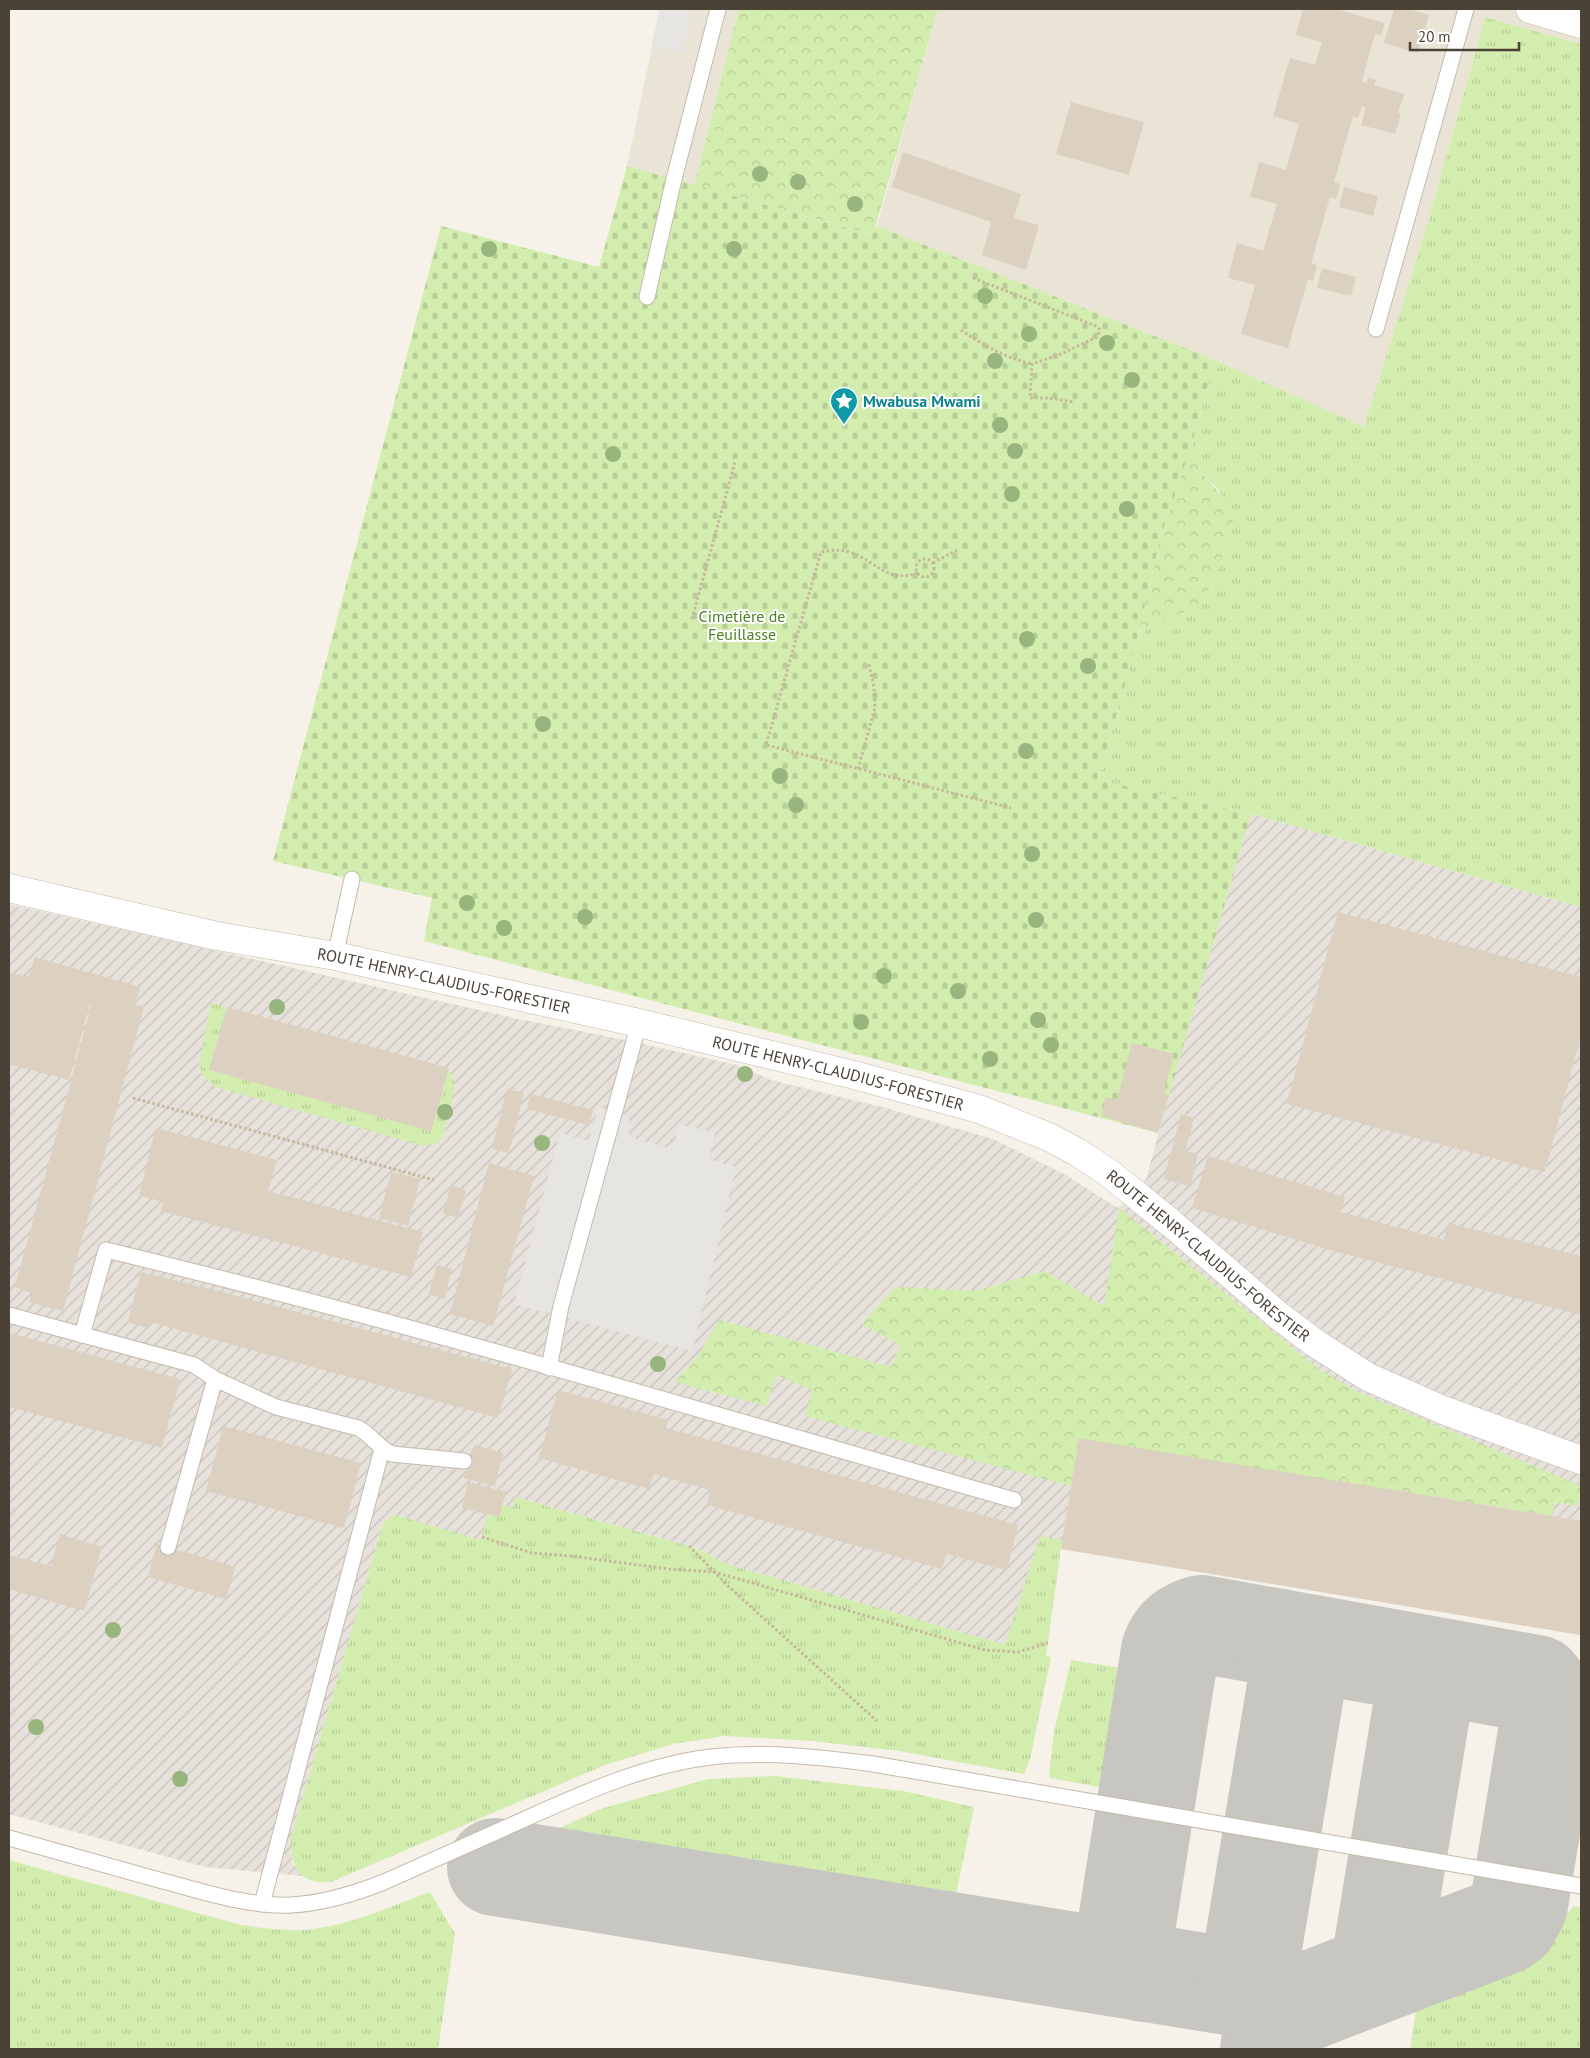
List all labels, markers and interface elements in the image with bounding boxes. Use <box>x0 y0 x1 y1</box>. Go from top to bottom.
scale bar <box>1410 20 1519 52</box>
text: 20 m <box>1418 27 1451 46</box>
place icon: Mwabusa Mwami <box>829 386 859 425</box>
place label: Mwabusa Mwami <box>863 391 981 411</box>
park label: Cimetière de Feuillasse <box>699 606 785 644</box>
street label: ROUTE HENRY-CLAUDIUS-FORESTIER <box>316 943 573 1018</box>
street label: ROUTE HENRY-CLAUDIUS-FORESTIER <box>711 1031 966 1115</box>
street label: ROUTE HENRY-CLAUDIUS-FORESTIER <box>1103 1165 1314 1346</box>

